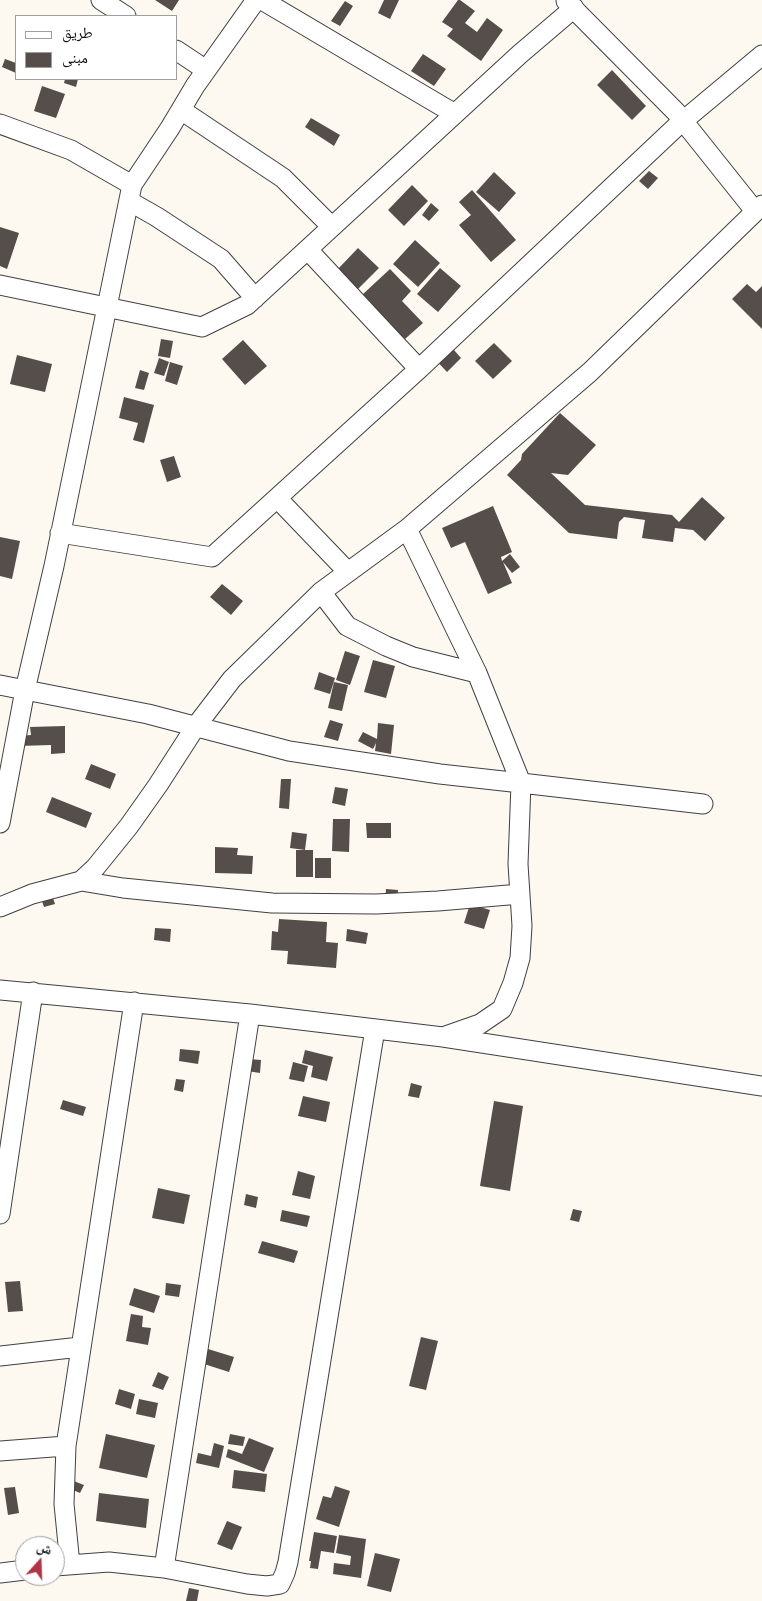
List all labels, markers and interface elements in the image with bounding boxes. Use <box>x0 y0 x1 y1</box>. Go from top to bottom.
legend <box>15 15 178 80</box>
text: طريق <box>62 22 93 42</box>
text: مبنى <box>62 47 88 67</box>
north arrow <box>15 1536 65 1586</box>
text: ش <box>35 1536 55 1559</box>

